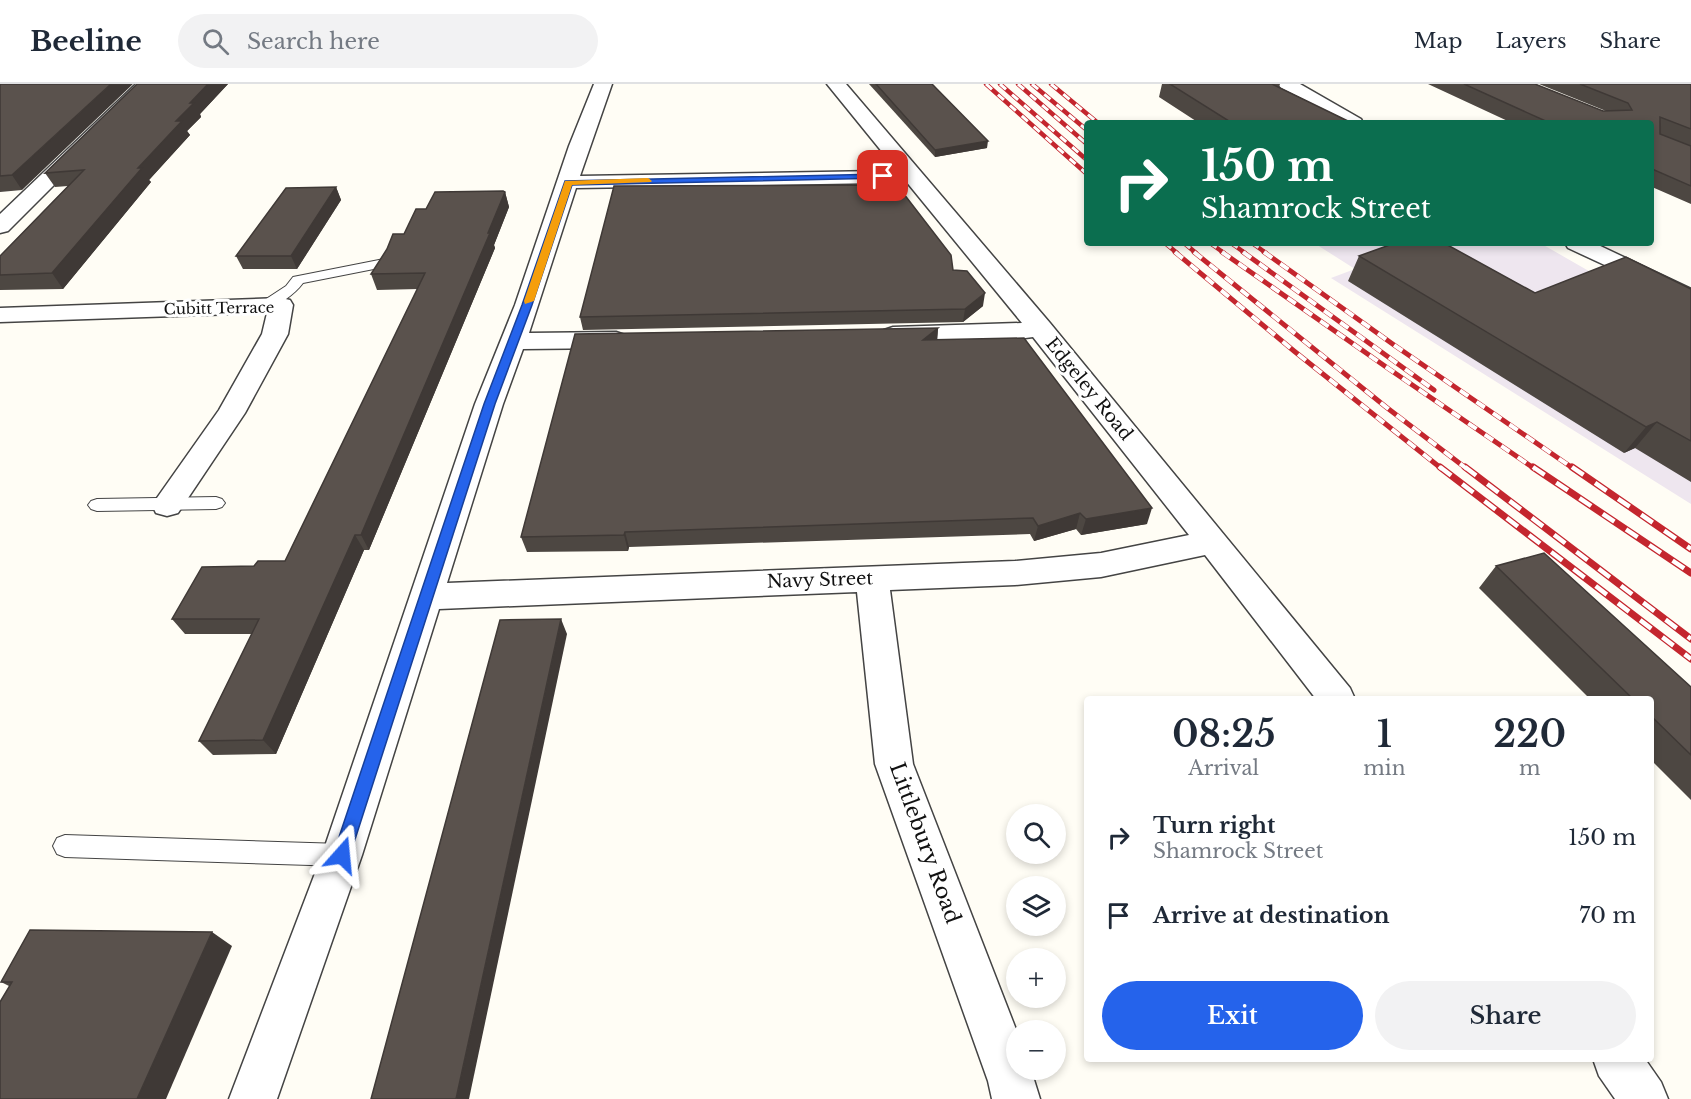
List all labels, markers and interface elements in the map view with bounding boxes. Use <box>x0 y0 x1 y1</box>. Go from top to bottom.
search box <box>178 14 598 68</box>
text: Beeline <box>30 24 142 59</box>
icon: search <box>199 25 232 58</box>
text: Search here <box>247 28 380 55</box>
text: Map <box>1414 28 1463 54</box>
text: Layers <box>1496 28 1567 54</box>
text: Share <box>1600 28 1661 54</box>
text: 150 m <box>1201 140 1334 192</box>
icon: right <box>1102 144 1180 222</box>
pin <box>857 150 908 201</box>
icon: arrive <box>866 159 899 192</box>
text: Shamrock Street <box>1201 192 1431 225</box>
street label: Cubitt Terrace <box>164 298 274 318</box>
street label: Edgeley Road <box>1041 333 1137 445</box>
street label: Navy Street <box>766 567 874 593</box>
text: 08:25 <box>1172 712 1275 757</box>
text: 1 <box>1376 712 1392 757</box>
text: 220 <box>1493 712 1566 757</box>
text: Arrival <box>1188 756 1259 780</box>
text: min <box>1363 756 1405 780</box>
text: m <box>1519 756 1540 780</box>
street label: Littlebury Road <box>884 759 966 927</box>
map controls <box>1006 804 1066 1080</box>
button: search <box>1006 804 1066 864</box>
text: Turn right <box>1153 812 1275 839</box>
icon: right <box>1102 821 1135 854</box>
position arrow <box>310 823 374 887</box>
text: 150 m <box>1568 824 1636 851</box>
text: Shamrock Street <box>1153 839 1323 863</box>
button: layers <box>1006 876 1066 936</box>
icon: arrive <box>1102 899 1135 932</box>
text: Arrive at destination <box>1153 902 1390 929</box>
text: 70 m <box>1579 902 1636 929</box>
button: + <box>1006 948 1066 1008</box>
button: Exit <box>1102 981 1363 1050</box>
button: Share <box>1375 981 1636 1050</box>
button: − <box>1006 1020 1066 1080</box>

